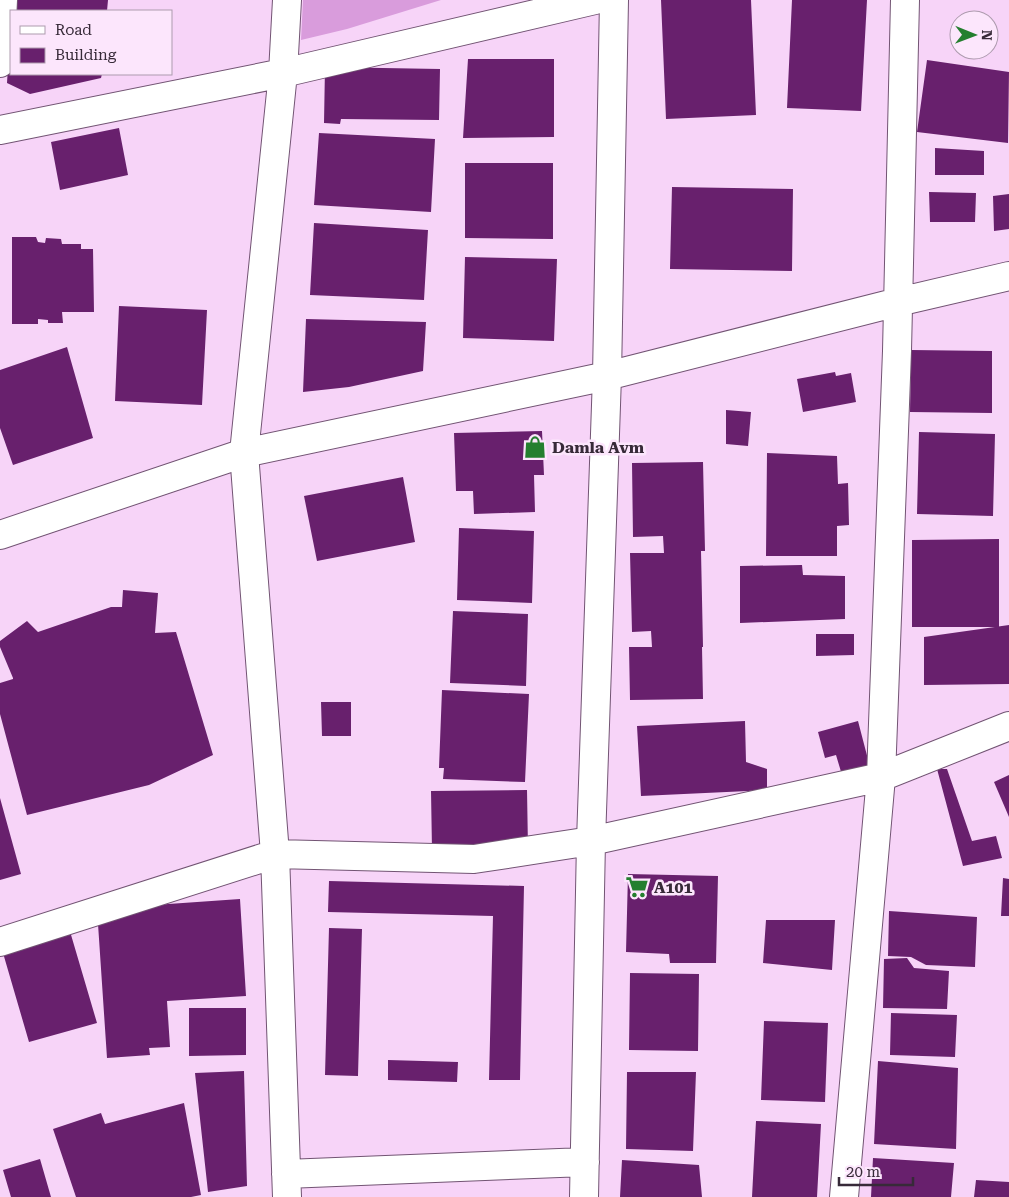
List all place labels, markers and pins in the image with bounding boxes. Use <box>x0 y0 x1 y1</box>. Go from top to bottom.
shop icon: Damla Avm <box>522 434 548 460</box>
place label: Damla Avm <box>552 438 645 457</box>
supermarket icon: A101 <box>624 874 650 900</box>
place label: A101 <box>654 878 693 897</box>

